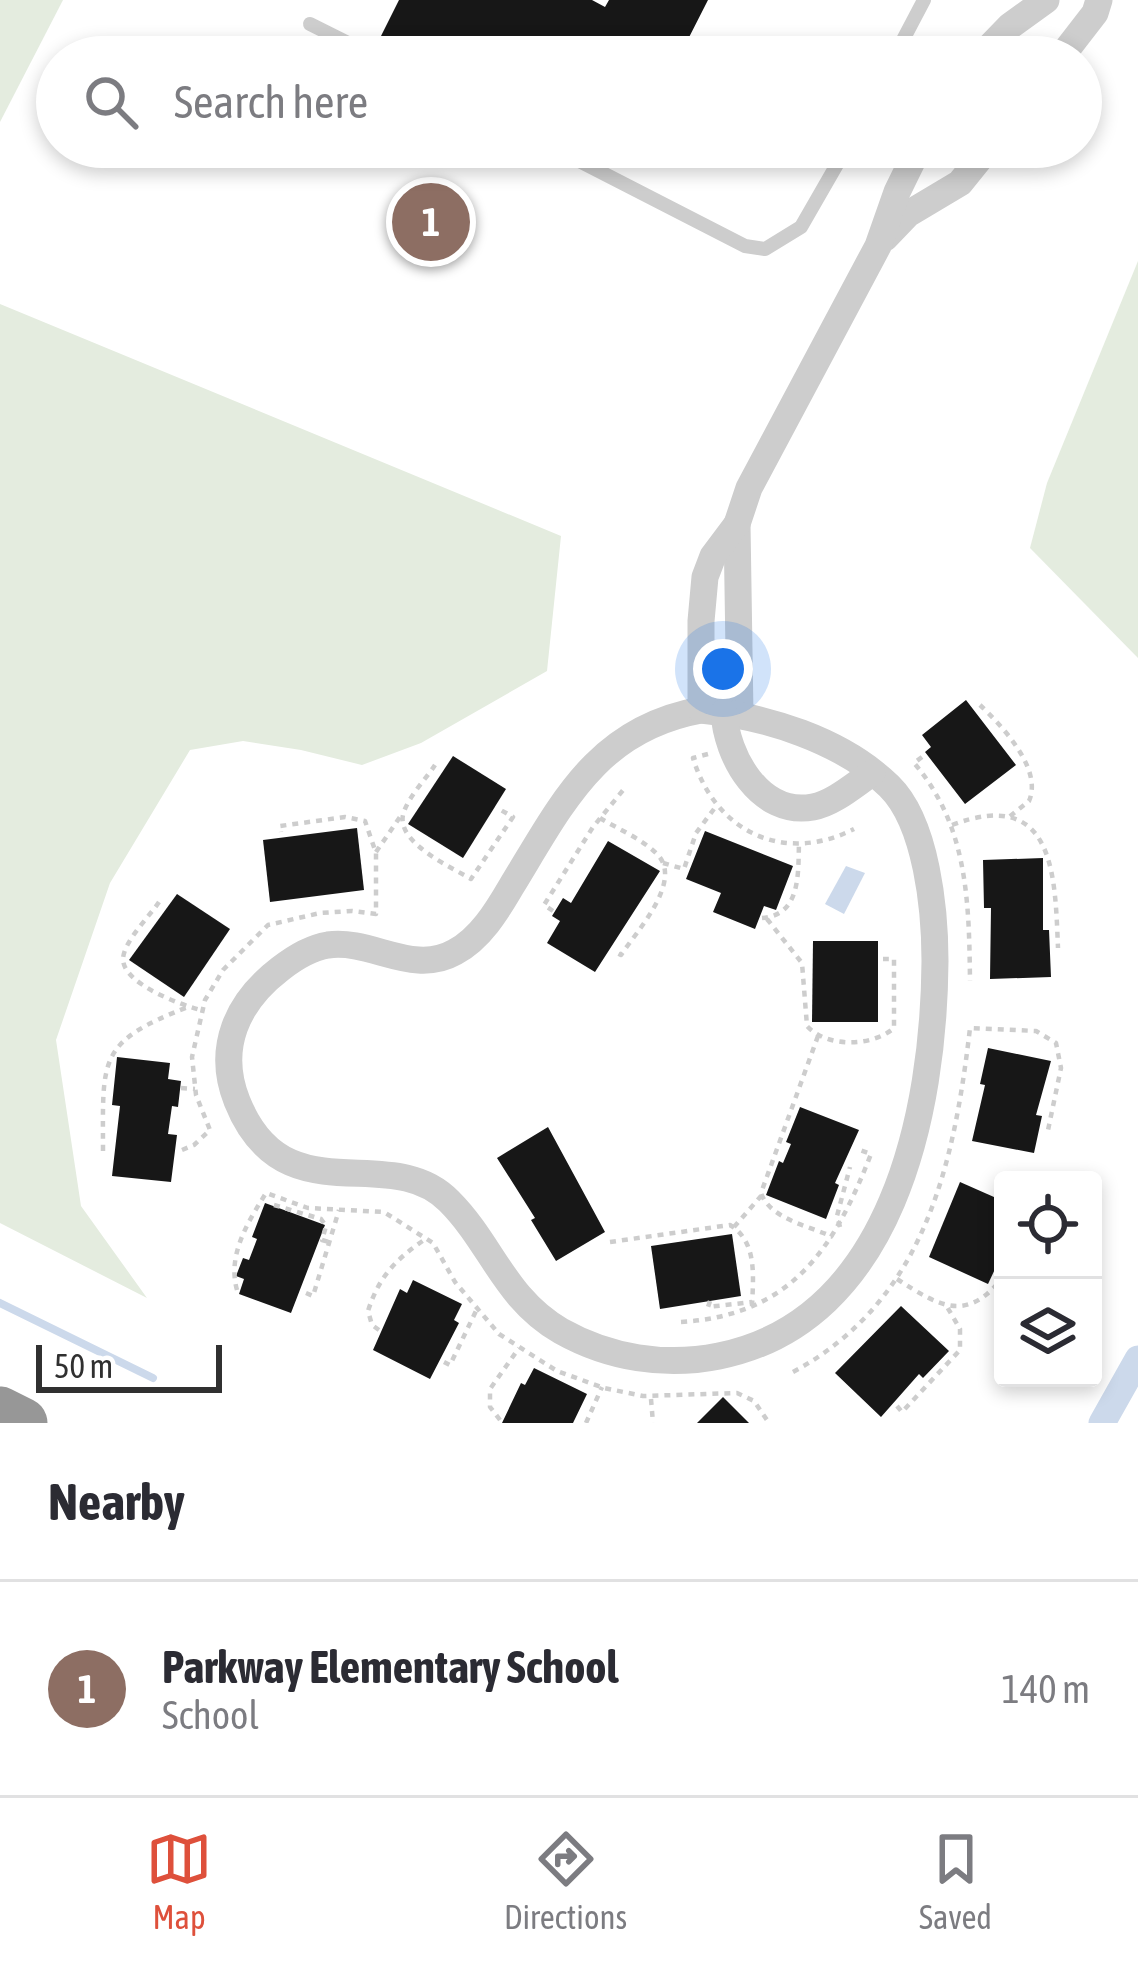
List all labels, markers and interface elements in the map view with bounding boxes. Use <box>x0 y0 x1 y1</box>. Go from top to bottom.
search box <box>36 36 1102 168</box>
icon: search <box>78 69 144 135</box>
text: Search here <box>174 76 368 128</box>
pin: 1 <box>392 177 470 267</box>
your location <box>693 639 753 699</box>
map controls <box>994 1171 1102 1387</box>
button: locate <box>994 1171 1102 1279</box>
button: layers <box>994 1279 1102 1387</box>
scale bar <box>36 1339 222 1392</box>
text: 50 m <box>54 1347 113 1385</box>
text: Nearby <box>48 1472 185 1531</box>
text: Parkway Elementary School <box>162 1641 618 1693</box>
text: 1 <box>78 1667 96 1711</box>
text: 140 m <box>1002 1667 1090 1711</box>
text: School <box>162 1693 259 1737</box>
tab: Map <box>146 1826 212 1936</box>
tab: Directions <box>504 1826 627 1936</box>
tab: Saved <box>919 1826 992 1936</box>

